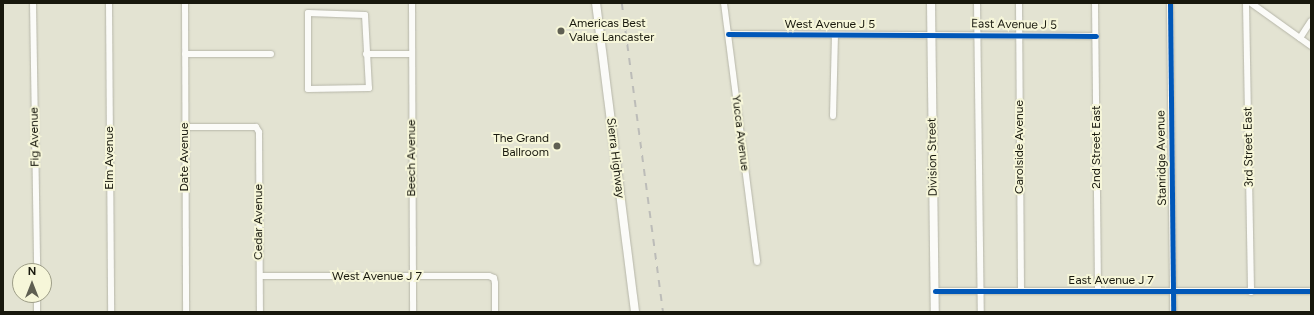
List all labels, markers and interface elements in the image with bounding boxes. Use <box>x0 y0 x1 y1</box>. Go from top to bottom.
place label: Americas Best Value Lancaster <box>569 17 654 45</box>
street label: East Avenue J 5 <box>971 17 1057 33</box>
street label: West Avenue J 5 <box>785 18 875 32</box>
marker: Americas Best Value Lancaster <box>556 26 566 36</box>
street label: Yucca Avenue <box>728 94 752 172</box>
street label: Carolside Avenue <box>1013 100 1027 194</box>
street label: 2nd Street East <box>1090 105 1104 189</box>
street label: Fig Avenue <box>27 107 43 167</box>
street label: 3rd Street East <box>1241 107 1257 187</box>
street label: Stanridge Avenue <box>1154 110 1170 206</box>
street label: Sierra Highway <box>603 117 627 199</box>
street label: Division Street <box>925 118 941 196</box>
street label: Beech Avenue <box>405 119 419 197</box>
street label: Date Avenue <box>178 123 192 191</box>
street label: Elm Avenue <box>103 126 117 190</box>
place label: The Grand Ballroom <box>493 132 549 160</box>
marker: The Grand Ballroom <box>552 141 562 151</box>
street label: Cedar Avenue <box>252 184 266 260</box>
north arrow <box>12 263 52 303</box>
text: N <box>28 265 36 278</box>
street label: West Avenue J 7 <box>332 270 422 284</box>
street label: East Avenue J 7 <box>1068 274 1154 288</box>

